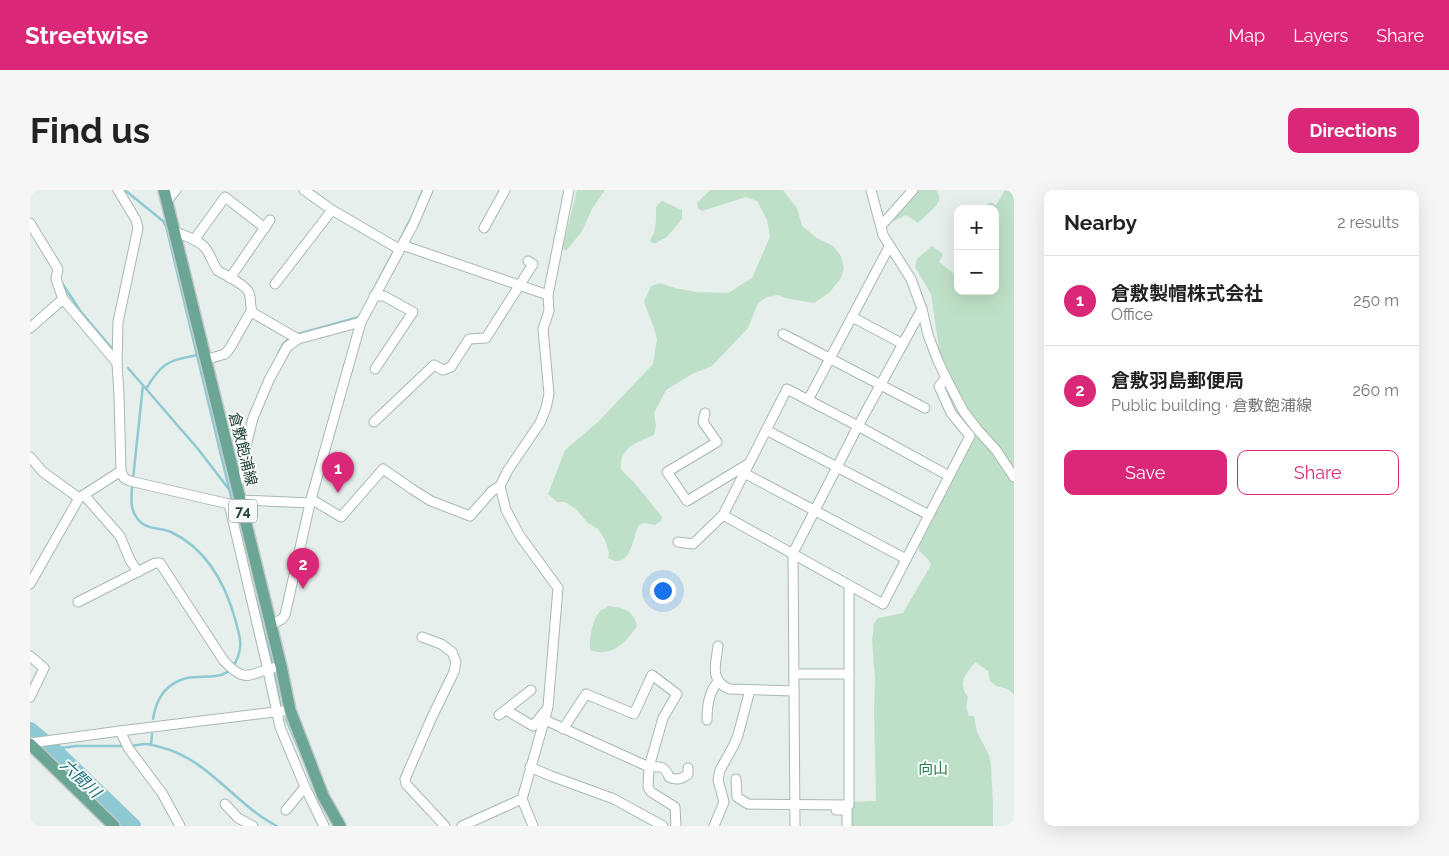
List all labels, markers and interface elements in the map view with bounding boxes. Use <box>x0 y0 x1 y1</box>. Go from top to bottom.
text: Streetwise <box>25 21 148 50</box>
text: Map <box>1229 25 1265 46</box>
text: Layers <box>1293 25 1348 46</box>
text: Share <box>1376 25 1424 46</box>
button: Directions <box>1288 108 1419 153</box>
text: Find us <box>30 110 150 151</box>
map controls <box>954 205 999 295</box>
button: + <box>954 205 999 250</box>
text: Nearby <box>1064 210 1137 235</box>
text: 2 results <box>1337 213 1399 232</box>
button: − <box>954 250 999 295</box>
text: 倉敷製帽株式会社 <box>1111 282 1263 304</box>
text: 1 <box>1076 291 1084 310</box>
text: 250 m <box>1353 291 1399 310</box>
text: Office <box>1111 305 1153 324</box>
text: 倉敷羽島郵便局 <box>1111 369 1244 391</box>
text: 2 <box>1075 381 1085 400</box>
text: 260 m <box>1352 381 1399 400</box>
text: Public building · 倉敷飽浦線 <box>1111 396 1312 415</box>
street label: 倉敷飽浦線 <box>225 410 261 488</box>
button: Save <box>1064 450 1227 495</box>
button: Share <box>1237 450 1399 495</box>
pin: 1 <box>322 452 354 493</box>
road number: 74 <box>229 500 257 522</box>
pin: 2 <box>287 548 319 589</box>
your location <box>650 578 676 604</box>
water label: 六間川 <box>57 755 106 803</box>
park label: 向山 <box>918 760 948 778</box>

